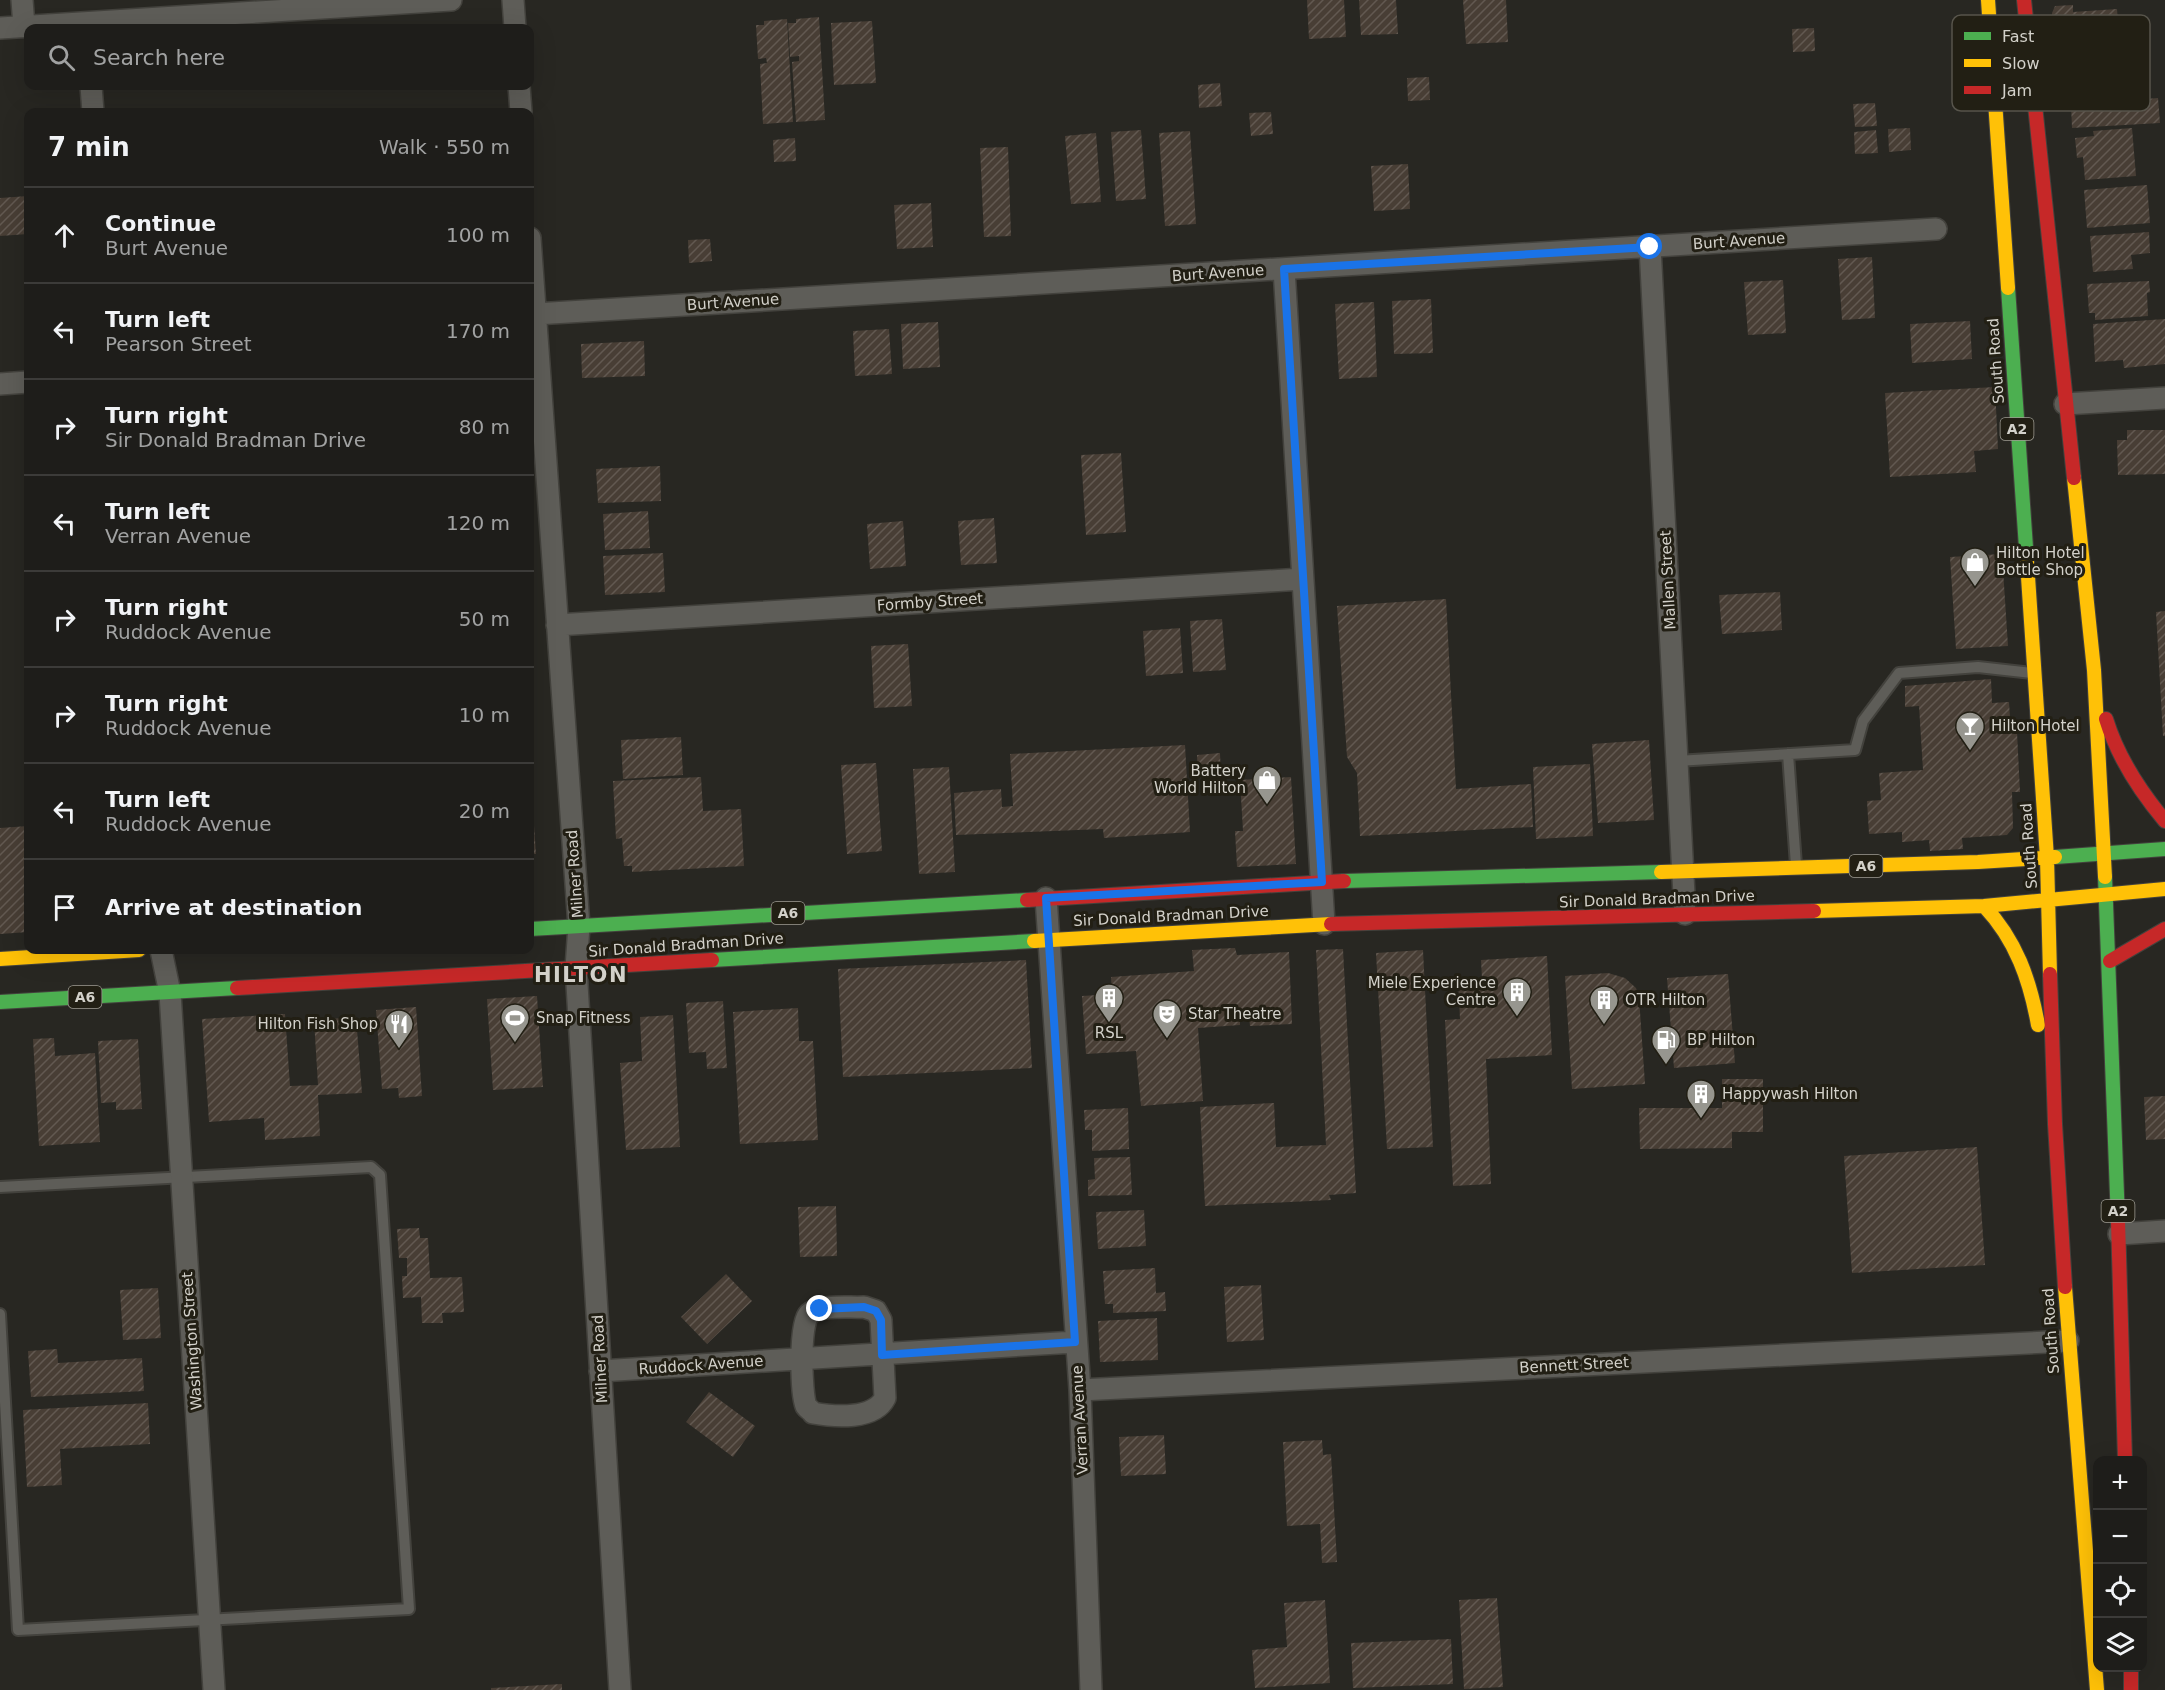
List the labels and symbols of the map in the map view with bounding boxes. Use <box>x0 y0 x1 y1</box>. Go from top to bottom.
legend <box>1952 15 2150 111</box>
text: Fast <box>2002 27 2034 46</box>
text: Slow <box>2002 54 2039 73</box>
text: Jam <box>2001 81 2032 100</box>
street label: Burt Avenue <box>1692 229 1786 253</box>
route start <box>1636 233 1662 259</box>
street label: Burt Avenue <box>1171 261 1265 285</box>
street label: Burt Avenue <box>686 290 780 314</box>
street label: South Road <box>1984 317 2008 405</box>
road number: A2 <box>2000 418 2034 440</box>
street label: Mallen Street <box>1656 530 1680 630</box>
place label: Hilton Hotel Bottle Shop <box>1996 544 2085 579</box>
shop icon: Hilton Hotel Bottle Shop <box>1959 546 1991 588</box>
street label: Formby Street <box>876 589 984 615</box>
bar icon: Hilton Hotel <box>1954 710 1986 752</box>
place label: Hilton Hotel <box>1991 717 2080 735</box>
place label: Battery World Hilton <box>1154 762 1246 797</box>
shop icon: Battery World Hilton <box>1251 764 1283 806</box>
street label: South Road <box>2017 802 2041 890</box>
street label: Milner Road <box>563 829 587 919</box>
road number: A6 <box>1850 855 1882 877</box>
street label: Sir Donald Bradman Drive <box>1559 887 1755 911</box>
road number: A6 <box>772 902 804 924</box>
street label: Sir Donald Bradman Drive <box>1073 902 1269 930</box>
street label: Sir Donald Bradman Drive <box>588 929 784 961</box>
district label: HILTON <box>534 963 628 987</box>
place label: Miele Experience Centre <box>1368 974 1496 1009</box>
building icon: Miele Experience Centre <box>1501 976 1533 1018</box>
building icon: RSL <box>1093 982 1125 1024</box>
building icon: OTR Hilton <box>1588 984 1620 1026</box>
road number: A6 <box>68 986 101 1008</box>
place label: OTR Hilton <box>1625 991 1705 1009</box>
theatre icon: Star Theatre <box>1151 998 1183 1040</box>
sports icon: Snap Fitness <box>499 1002 531 1044</box>
place label: Star Theatre <box>1188 1005 1282 1023</box>
restaurant icon: Hilton Fish Shop <box>383 1008 415 1050</box>
place label: Snap Fitness <box>536 1009 631 1027</box>
place label: Hilton Fish Shop <box>258 1015 378 1033</box>
place label: RSL <box>1095 1024 1124 1042</box>
fuel station icon: BP Hilton <box>1650 1024 1682 1066</box>
place label: BP Hilton <box>1687 1031 1755 1049</box>
building icon: Happywash Hilton <box>1685 1078 1717 1120</box>
place label: Happywash Hilton <box>1722 1085 1858 1103</box>
road number: A2 <box>2102 1200 2134 1222</box>
street label: Washington Street <box>178 1271 206 1411</box>
street label: South Road <box>2039 1287 2063 1375</box>
route end <box>806 1295 832 1321</box>
street label: Milner Road <box>589 1314 611 1404</box>
street label: Ruddock Avenue <box>638 1352 764 1378</box>
street label: Bennett Street <box>1519 1353 1629 1377</box>
street label: Verran Avenue <box>1068 1365 1092 1475</box>

